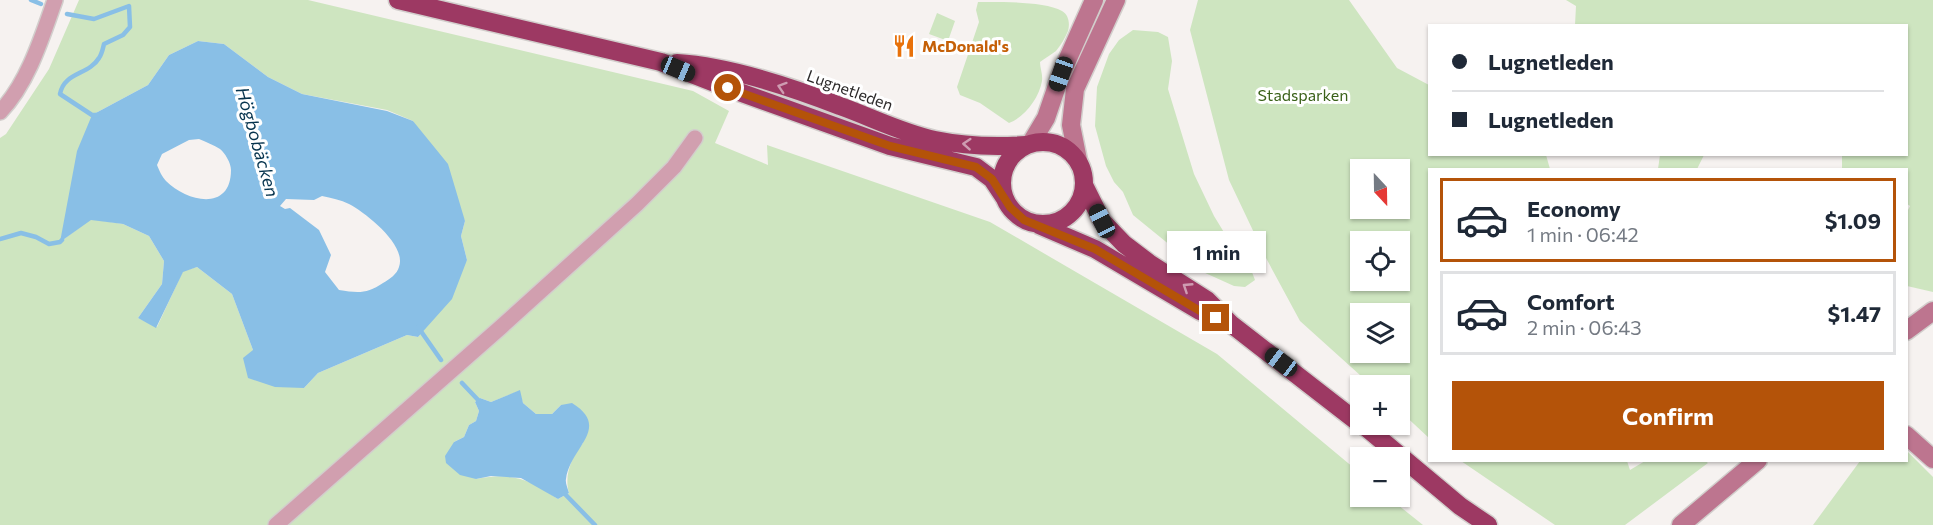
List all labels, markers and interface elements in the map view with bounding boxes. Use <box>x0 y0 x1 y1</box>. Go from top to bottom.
restaurant icon: McDonald's <box>891 33 917 59</box>
place label: McDonald's <box>922 36 1009 55</box>
text: Lugnetleden <box>1488 48 1614 75</box>
car <box>658 54 698 84</box>
car <box>1047 54 1075 94</box>
street label: Lugnetleden <box>805 65 896 114</box>
route start <box>714 74 741 101</box>
one-way arrow <box>777 81 788 94</box>
water label: Högbobäcken <box>232 84 284 199</box>
park label: Stadsparken <box>1258 85 1348 104</box>
text: Lugnetleden <box>1488 106 1614 133</box>
one-way arrow <box>963 138 972 151</box>
north arrow <box>1350 159 1410 219</box>
map controls <box>1350 159 1410 507</box>
icon: car <box>1455 193 1509 247</box>
text: Economy <box>1527 195 1621 222</box>
car <box>1086 201 1118 241</box>
text: $1.09 <box>1825 207 1881 234</box>
text: 1 min · 06:42 <box>1527 222 1639 246</box>
callout: 1 min <box>1166 231 1266 273</box>
button: locate <box>1350 231 1410 291</box>
text: 1 min <box>1193 240 1240 264</box>
one-way arrow <box>1183 283 1194 294</box>
icon: car <box>1455 286 1509 340</box>
text: Comfort <box>1527 288 1615 315</box>
text: $1.47 <box>1828 300 1881 327</box>
button: layers <box>1350 303 1410 363</box>
route end <box>1202 304 1229 331</box>
text: 2 min · 06:43 <box>1527 315 1642 339</box>
car <box>1261 344 1301 380</box>
button: + <box>1350 375 1410 435</box>
button: Confirm <box>1452 381 1884 450</box>
button: − <box>1350 447 1410 507</box>

